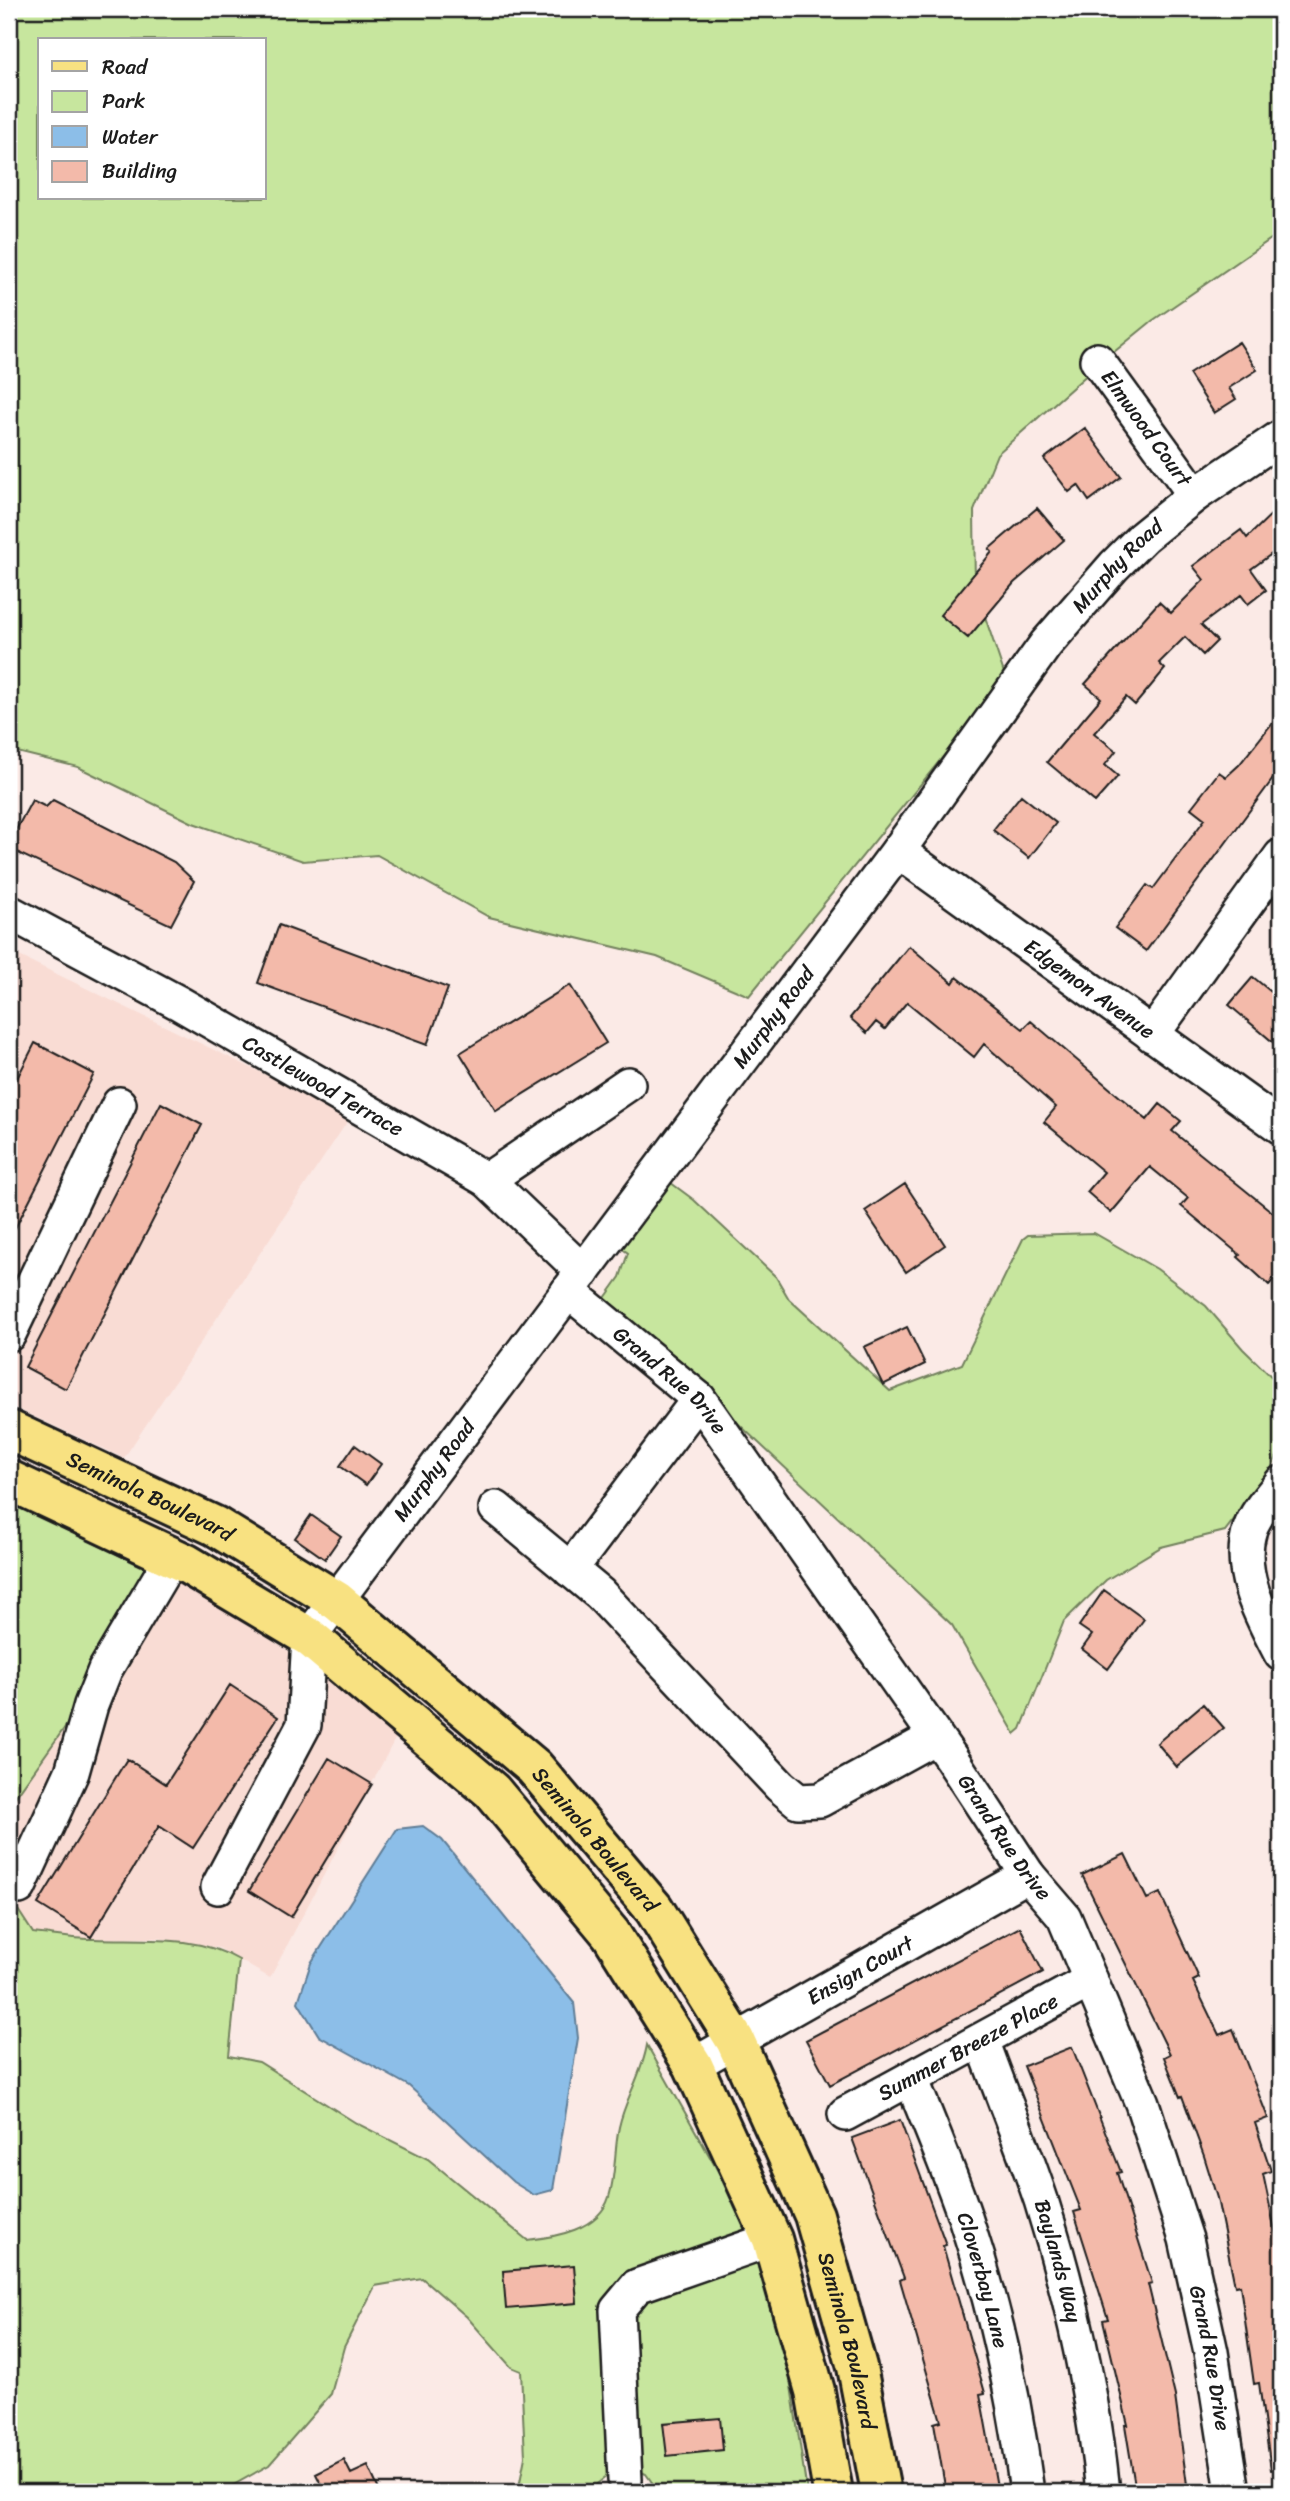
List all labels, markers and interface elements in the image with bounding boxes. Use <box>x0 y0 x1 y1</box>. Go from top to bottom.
legend <box>38 38 266 200</box>
text: Road <box>102 48 149 86</box>
text: Park <box>102 82 145 120</box>
text: Water <box>102 118 159 156</box>
text: Building <box>102 152 178 190</box>
street label: Elmwood Court <box>1090 361 1203 496</box>
street label: Murphy Road <box>1062 507 1173 622</box>
street label: Edgemon Avenue <box>1016 928 1164 1050</box>
street label: Murphy Road <box>722 956 826 1077</box>
street label: Castlewood Terrace <box>235 1024 411 1147</box>
street label: Grand Rue Drive <box>604 1316 738 1443</box>
street label: Murphy Road <box>383 1409 487 1530</box>
street label: Seminola Boulevard <box>60 1440 243 1553</box>
street label: Seminola Boulevard <box>522 1758 670 1923</box>
street label: Grand Rue Drive <box>947 1766 1062 1910</box>
street label: Ensign Court <box>799 1924 922 2016</box>
street label: Summer Breeze Place <box>870 1982 1066 2112</box>
street label: Baylands Way <box>1023 2195 1093 2327</box>
street label: Cloverbay Lane <box>946 2207 1020 2352</box>
street label: Seminola Boulevard <box>806 2247 888 2434</box>
street label: Grand Rue Drive <box>1178 2282 1242 2434</box>

